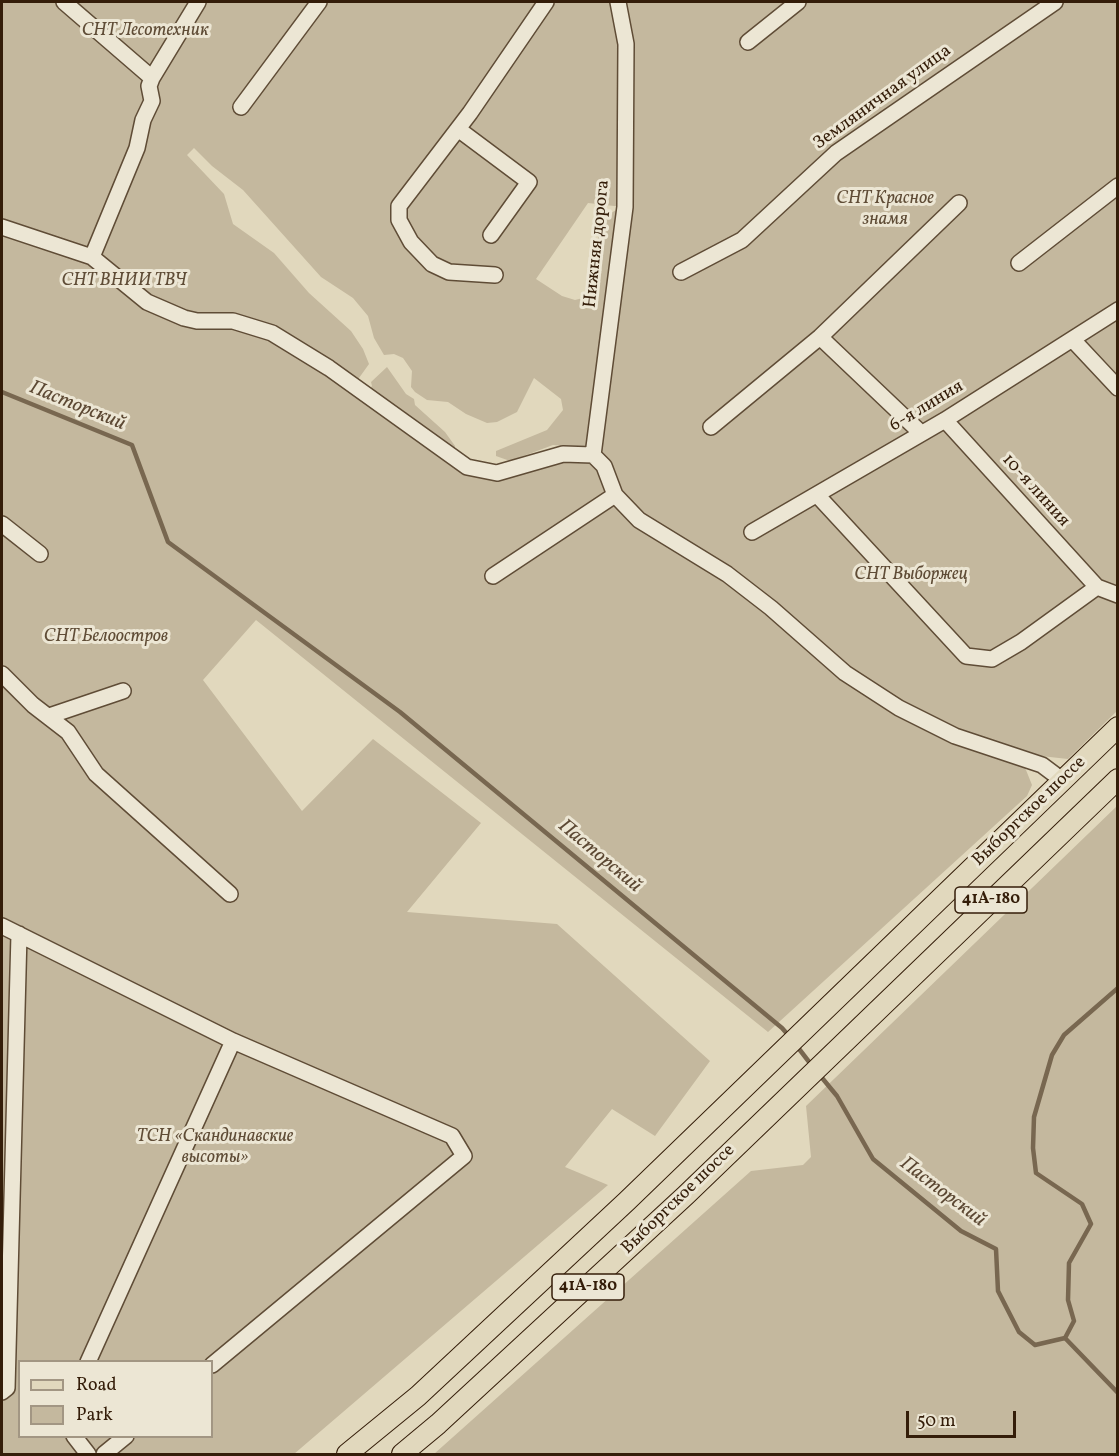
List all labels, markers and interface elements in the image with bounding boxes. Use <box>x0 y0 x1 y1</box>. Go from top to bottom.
park label: СНТ Лесотехник <box>82 21 208 43</box>
street label: Земляничная улица <box>810 41 956 155</box>
street label: Нижняя дорога <box>581 179 615 309</box>
park label: СНТ Красное знамя <box>836 189 934 232</box>
park label: СНТ ВНИИ ТВЧ <box>62 271 186 293</box>
water label: Пасторский <box>25 377 129 437</box>
street label: 6-я линия <box>886 377 968 437</box>
street label: 10-я линия <box>997 450 1073 532</box>
park label: СНТ Выборжец <box>854 565 968 587</box>
park label: СНТ Белоостров <box>44 627 168 649</box>
street label: Выборгское шоссе <box>969 752 1091 872</box>
water label: Пасторский <box>552 815 646 899</box>
road number: 41А-180 <box>955 887 1027 913</box>
park label: ТСН «Скандинавские высоты» <box>137 1127 293 1170</box>
street label: Выборгское шоссе <box>618 1140 740 1260</box>
water label: Пасторский <box>894 1153 990 1233</box>
road number: 41А-180 <box>552 1274 624 1300</box>
legend <box>18 1360 213 1438</box>
text: Road <box>76 1373 117 1398</box>
scale bar <box>909 1399 1018 1437</box>
text: Park <box>76 1403 113 1428</box>
text: 50 m <box>917 1409 956 1434</box>

